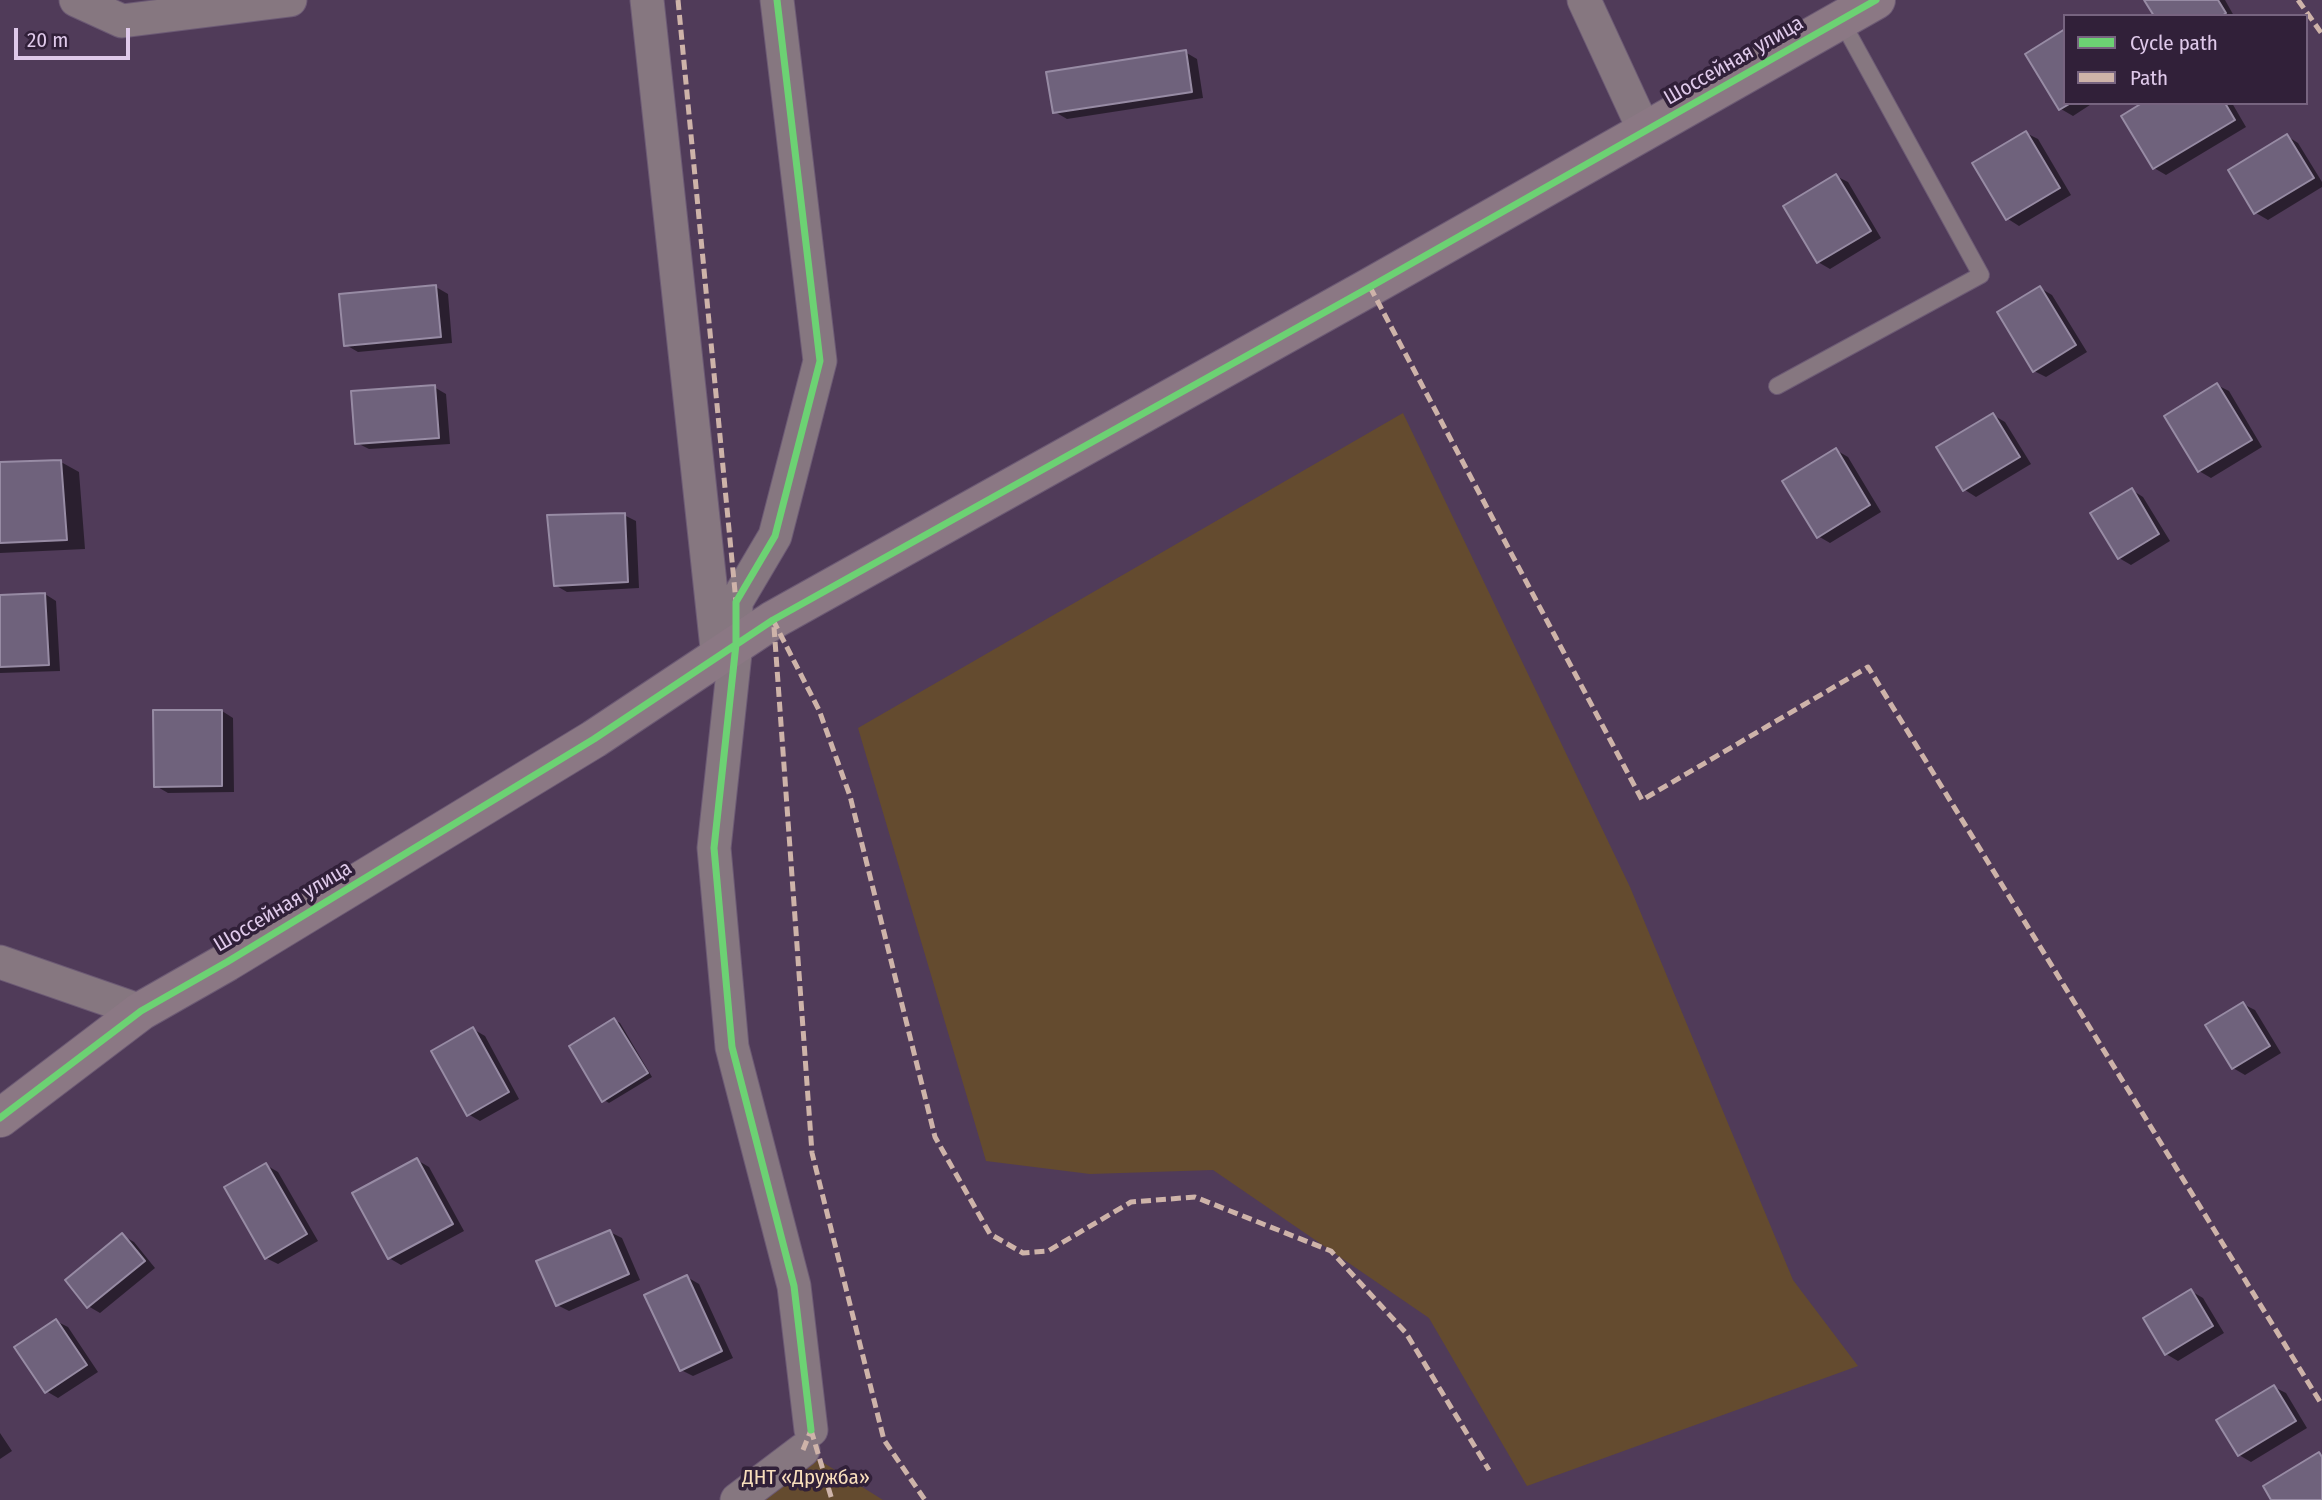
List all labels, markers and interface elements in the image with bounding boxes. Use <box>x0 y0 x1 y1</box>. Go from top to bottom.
street label: Шоссейная улица <box>1660 11 1808 111</box>
scale bar <box>18 14 133 58</box>
legend <box>2063 14 2308 105</box>
text: 20 m <box>27 27 68 53</box>
text: Cycle path <box>2130 30 2218 56</box>
text: Path <box>2130 65 2168 91</box>
street label: Шоссейная улица <box>209 856 357 958</box>
park label: ДНТ «Дружба» <box>742 1465 870 1491</box>

